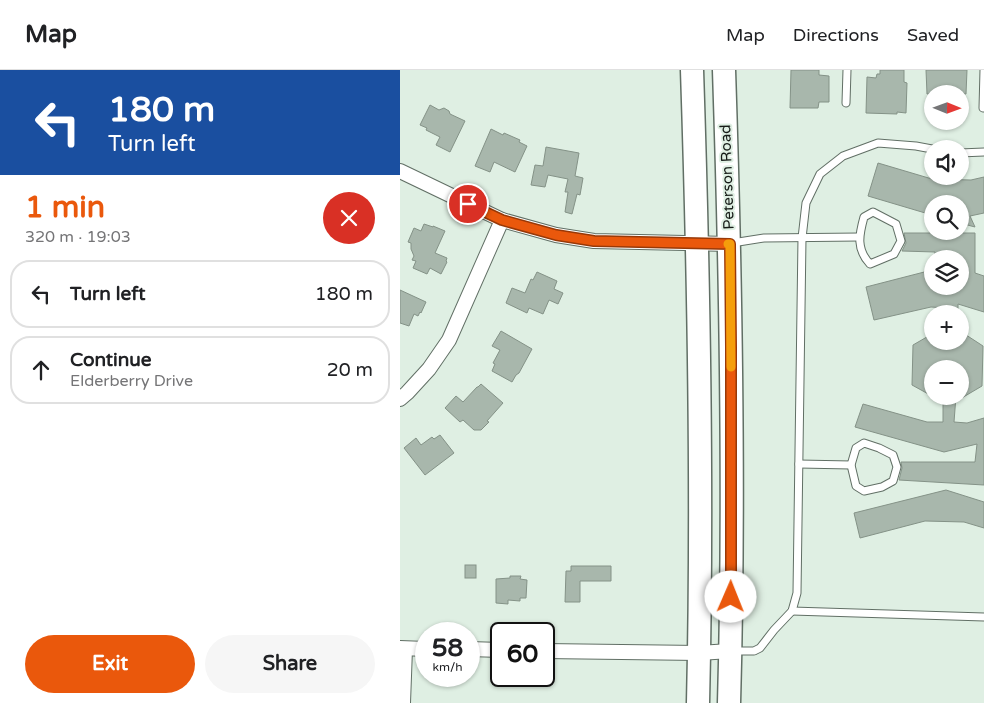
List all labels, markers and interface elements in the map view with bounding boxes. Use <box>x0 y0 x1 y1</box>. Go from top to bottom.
text: Map <box>25 20 77 49</box>
text: Map <box>726 24 765 46</box>
text: Directions <box>793 24 879 46</box>
text: Saved <box>907 24 959 46</box>
north arrow <box>924 85 969 130</box>
map controls <box>924 85 969 405</box>
text: 180 m <box>108 89 215 131</box>
icon: left <box>25 90 90 155</box>
street label: Peterson Road <box>716 124 738 230</box>
text: Turn left <box>108 131 196 157</box>
button: sound <box>924 140 969 185</box>
pin <box>447 183 489 225</box>
text: 1 min <box>25 189 105 226</box>
icon: arrive <box>454 190 482 218</box>
button: close <box>323 192 375 244</box>
button: search <box>924 195 969 240</box>
text: 320 m · 19:03 <box>25 227 131 247</box>
button: layers <box>924 250 969 295</box>
icon: left <box>27 280 55 308</box>
text: Turn left <box>70 283 146 305</box>
text: 180 m <box>315 283 373 305</box>
button: + <box>924 305 969 350</box>
text: Continue <box>70 349 152 371</box>
icon: ahead <box>27 356 55 384</box>
text: 20 m <box>327 359 373 381</box>
button: − <box>924 360 969 405</box>
text: Elderberry Drive <box>70 371 193 391</box>
position arrow <box>704 570 756 622</box>
speed limit sign: 60 <box>490 622 555 687</box>
text: 58 <box>432 633 463 663</box>
button: Exit <box>25 635 195 693</box>
button: Share <box>205 635 375 693</box>
text: km/h <box>432 660 463 674</box>

